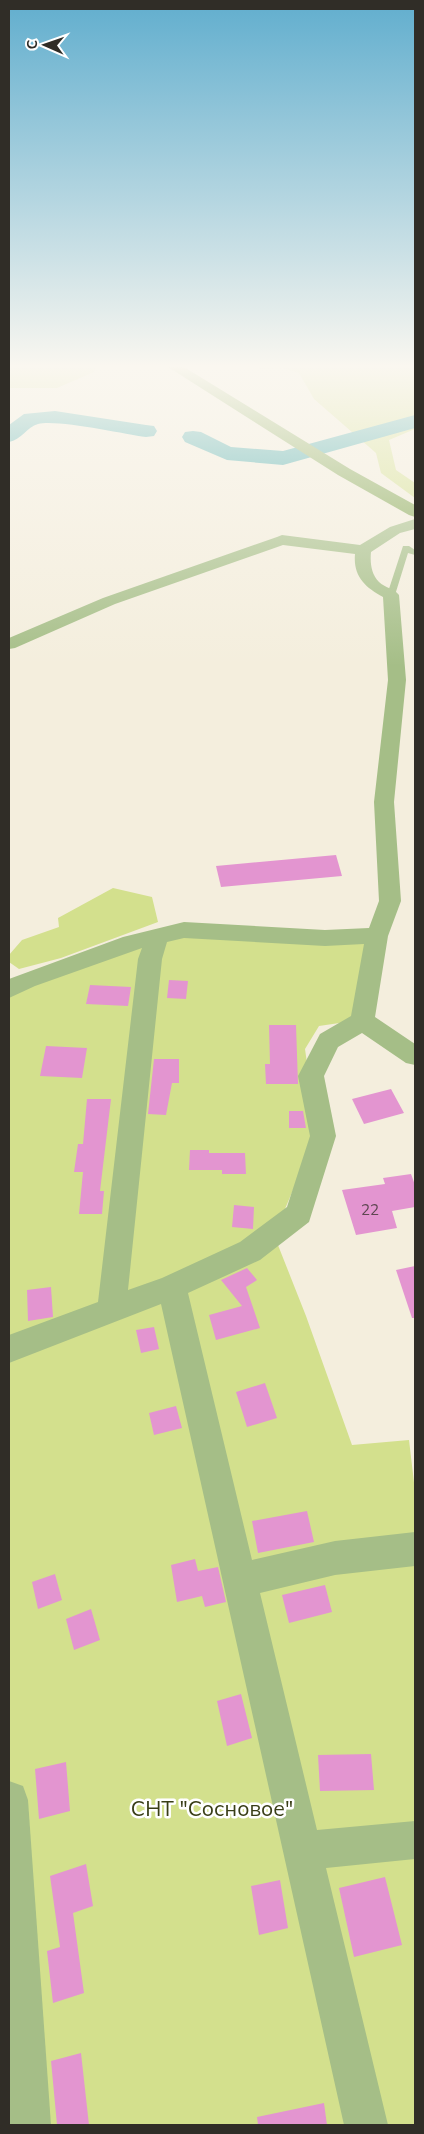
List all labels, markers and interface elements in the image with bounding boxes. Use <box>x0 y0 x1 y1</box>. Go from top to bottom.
north arrow <box>20 20 70 70</box>
text: С <box>23 39 41 50</box>
house number: 22 <box>361 1200 379 1219</box>
park label: СНТ "Сосновое" <box>131 1795 293 1821</box>

